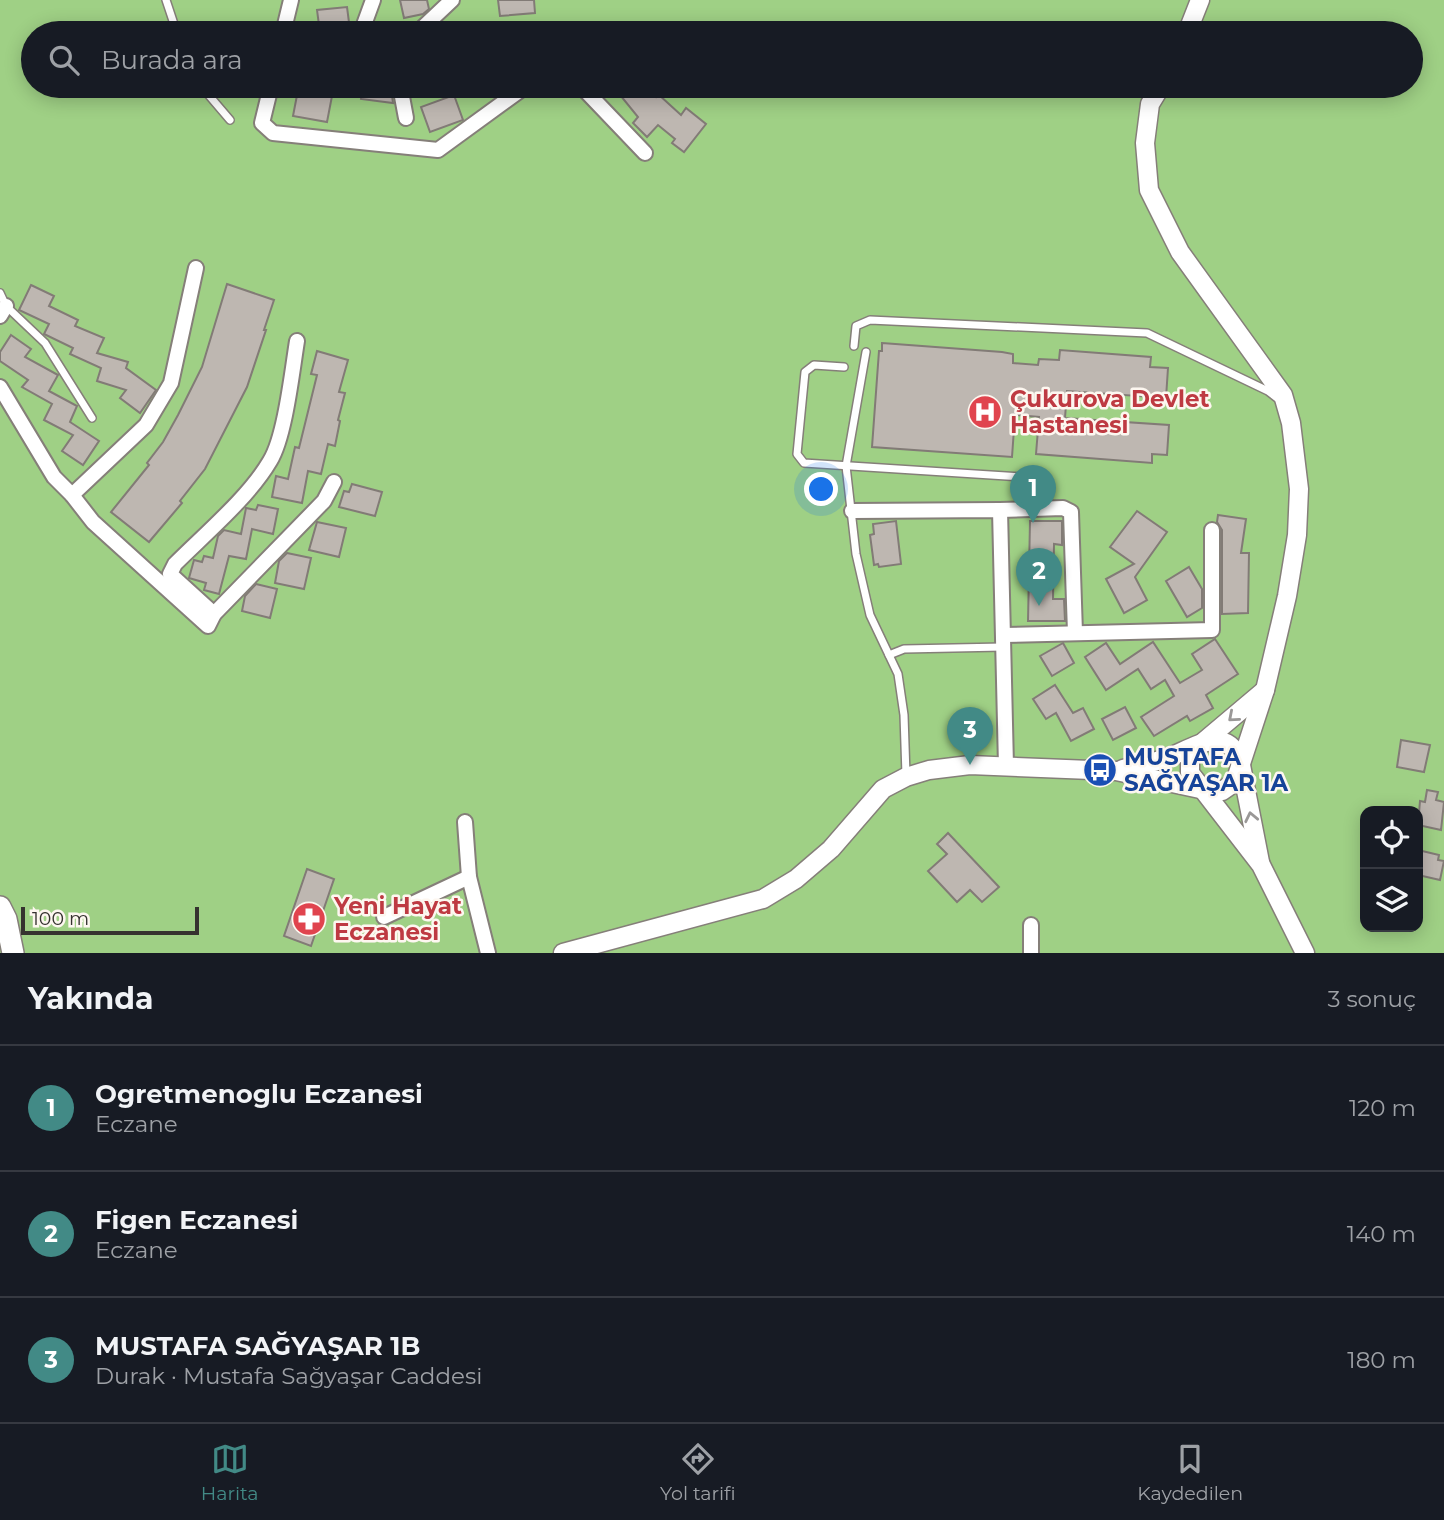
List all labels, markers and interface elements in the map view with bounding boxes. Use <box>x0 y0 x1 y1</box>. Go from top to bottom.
search box <box>21 21 1423 98</box>
icon: search <box>45 41 83 79</box>
text: Burada ara <box>101 44 243 76</box>
place label: Çukurova Devlet Hastanesi <box>1010 385 1210 439</box>
hospital icon: Çukurova Devlet Hastanesi <box>966 393 1004 431</box>
pin: 1 <box>1010 465 1056 523</box>
your location <box>804 472 838 506</box>
pin: 2 <box>1016 548 1062 606</box>
pin: 3 <box>947 707 993 765</box>
one-way arrow <box>1229 709 1242 721</box>
place label: MUSTAFA SAĞYAŞAR 1A <box>1124 743 1288 797</box>
bus stop icon: MUSTAFA SAĞYAŞAR 1A <box>1081 751 1119 789</box>
map controls <box>1360 806 1423 932</box>
button: locate <box>1360 806 1423 869</box>
one-way arrow <box>1244 811 1259 823</box>
button: layers <box>1360 869 1423 932</box>
place label: Yeni Hayat Eczanesi <box>333 892 462 946</box>
pharmacy icon: Yeni Hayat Eczanesi <box>290 900 328 938</box>
scale bar <box>21 904 200 936</box>
text: 100 m <box>32 907 89 930</box>
text: Yakında <box>28 980 154 1017</box>
text: 3 sonuç <box>1327 985 1416 1013</box>
text: Ogretmenoglu Eczanesi <box>95 1078 423 1110</box>
text: 1 <box>46 1094 56 1122</box>
text: 120 m <box>1349 1094 1416 1122</box>
text: Eczane <box>95 1110 178 1138</box>
text: Figen Eczanesi <box>95 1204 298 1236</box>
text: 2 <box>44 1220 58 1248</box>
text: 140 m <box>1347 1220 1416 1248</box>
text: Eczane <box>95 1236 178 1264</box>
text: MUSTAFA SAĞYAŞAR 1B <box>95 1330 420 1362</box>
text: 3 <box>44 1346 58 1374</box>
text: 180 m <box>1347 1346 1416 1374</box>
text: Durak · Mustafa Sağyaşar Caddesi <box>95 1362 482 1390</box>
tab: Harita <box>201 1440 258 1505</box>
tab: Yol tarifi <box>660 1440 736 1505</box>
tab: Kaydedilen <box>1137 1440 1243 1505</box>

